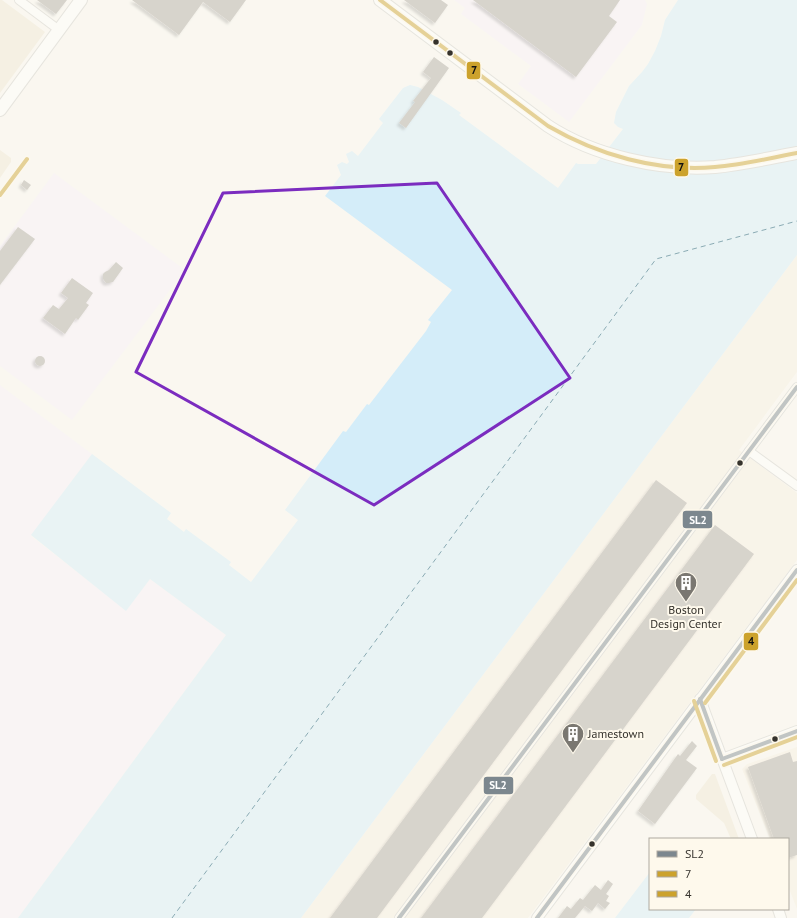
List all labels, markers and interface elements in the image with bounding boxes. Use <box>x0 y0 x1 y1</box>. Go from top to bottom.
unlabelled marker <box>431 37 441 47</box>
unlabelled marker <box>445 48 455 58</box>
line badge: 7 <box>466 61 481 80</box>
text: 7 <box>471 63 477 77</box>
line badge: 7 <box>674 158 689 177</box>
text: 7 <box>678 160 684 174</box>
unlabelled marker <box>735 458 745 468</box>
line badge: SL2 <box>682 510 713 529</box>
text: SL2 <box>689 513 707 527</box>
building icon: Boston Design Center <box>673 570 699 603</box>
place label: Boston Design Center <box>650 602 722 631</box>
line badge: 4 <box>743 632 759 651</box>
text: 4 <box>748 634 755 648</box>
building icon: Jamestown <box>560 721 586 754</box>
place label: Jamestown <box>587 726 644 741</box>
unlabelled marker <box>770 734 780 744</box>
line badge: SL2 <box>483 776 514 795</box>
text: SL2 <box>489 778 507 792</box>
legend <box>649 838 789 910</box>
unlabelled marker <box>587 839 597 849</box>
text: SL2 <box>685 846 704 861</box>
text: 7 <box>685 866 692 881</box>
text: 4 <box>685 886 692 901</box>

